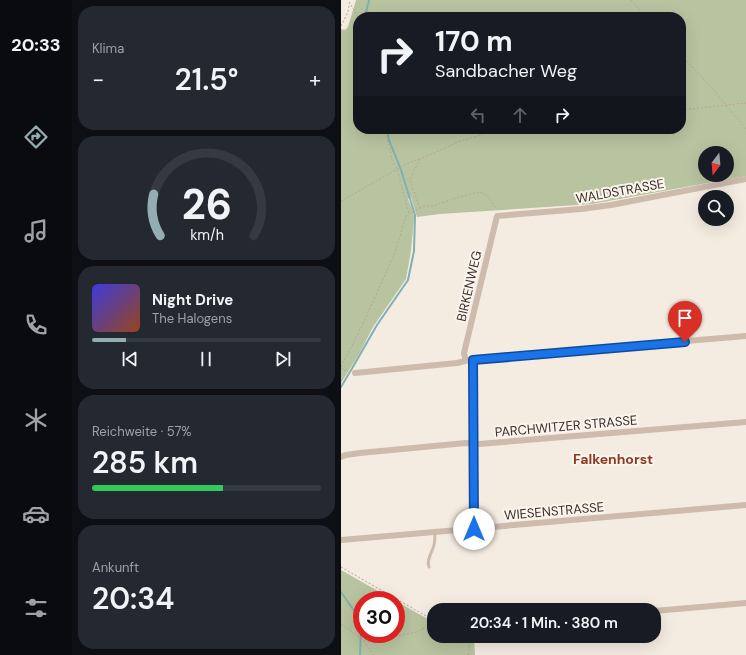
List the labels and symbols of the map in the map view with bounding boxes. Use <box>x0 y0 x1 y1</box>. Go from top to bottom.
north arrow <box>698 146 734 182</box>
street label: WALDSTRASSE <box>574 175 666 207</box>
street label: BIRKENWEG <box>453 249 485 323</box>
pin <box>668 301 702 342</box>
street label: PARCHWITZER STRASSE <box>494 411 638 441</box>
district label: Falkenhorst <box>573 450 653 468</box>
street label: WIESENSTRASSE <box>503 498 605 524</box>
position arrow <box>453 508 495 550</box>
speed limit sign: 30 <box>353 591 405 643</box>

